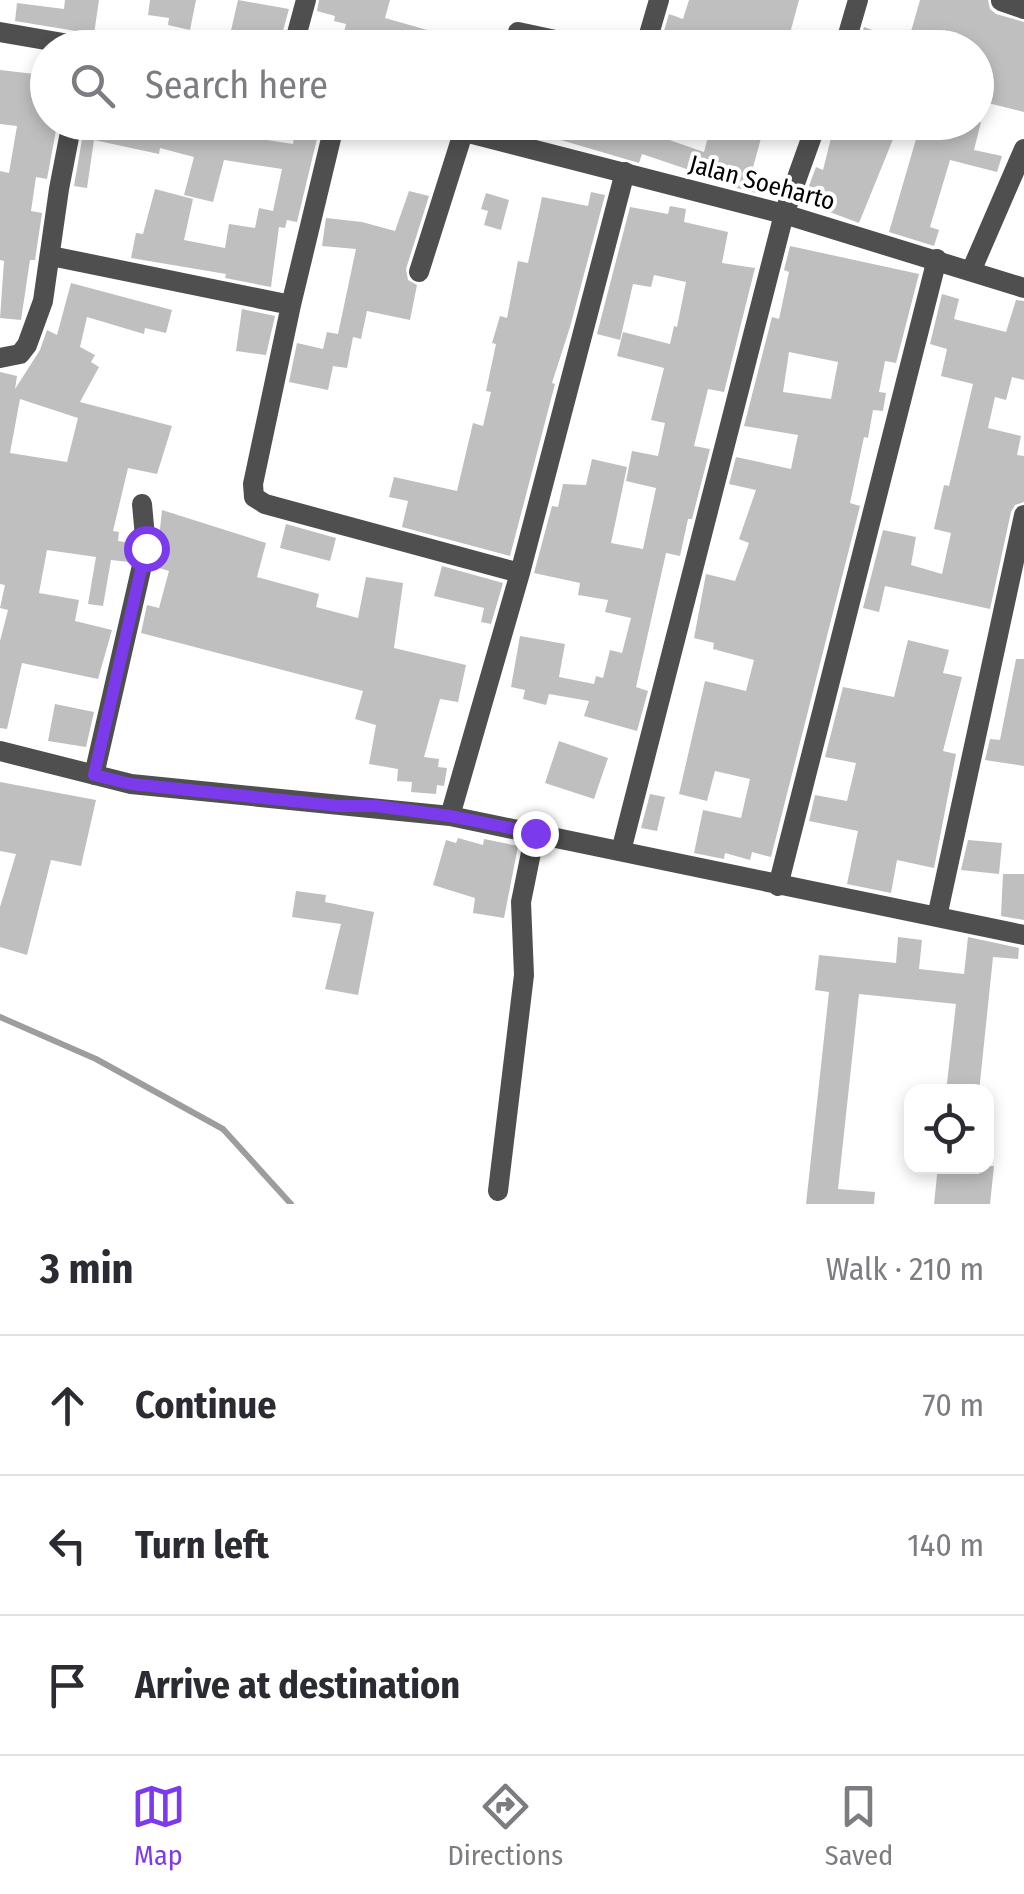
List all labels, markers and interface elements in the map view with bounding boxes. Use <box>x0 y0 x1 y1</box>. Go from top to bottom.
search box <box>30 30 994 140</box>
icon: search <box>65 58 120 113</box>
text: Search here <box>145 62 328 108</box>
street label: Jalan Soeharto <box>686 149 838 217</box>
route start <box>124 526 170 572</box>
route end <box>513 811 559 857</box>
map controls <box>904 1084 994 1174</box>
button: locate <box>904 1084 994 1174</box>
text: 3 min <box>40 1244 134 1294</box>
text: Walk · 210 m <box>826 1250 984 1288</box>
icon: ahead <box>40 1378 95 1433</box>
text: Continue <box>135 1382 276 1428</box>
text: 70 m <box>923 1386 984 1424</box>
icon: left <box>40 1518 95 1573</box>
text: Turn left <box>135 1522 269 1568</box>
text: 140 m <box>907 1526 984 1564</box>
icon: arrive <box>40 1658 95 1713</box>
text: Arrive at destination <box>135 1662 460 1708</box>
tab: Map <box>131 1779 186 1872</box>
tab: Directions <box>447 1779 563 1872</box>
tab: Saved <box>825 1779 893 1872</box>

